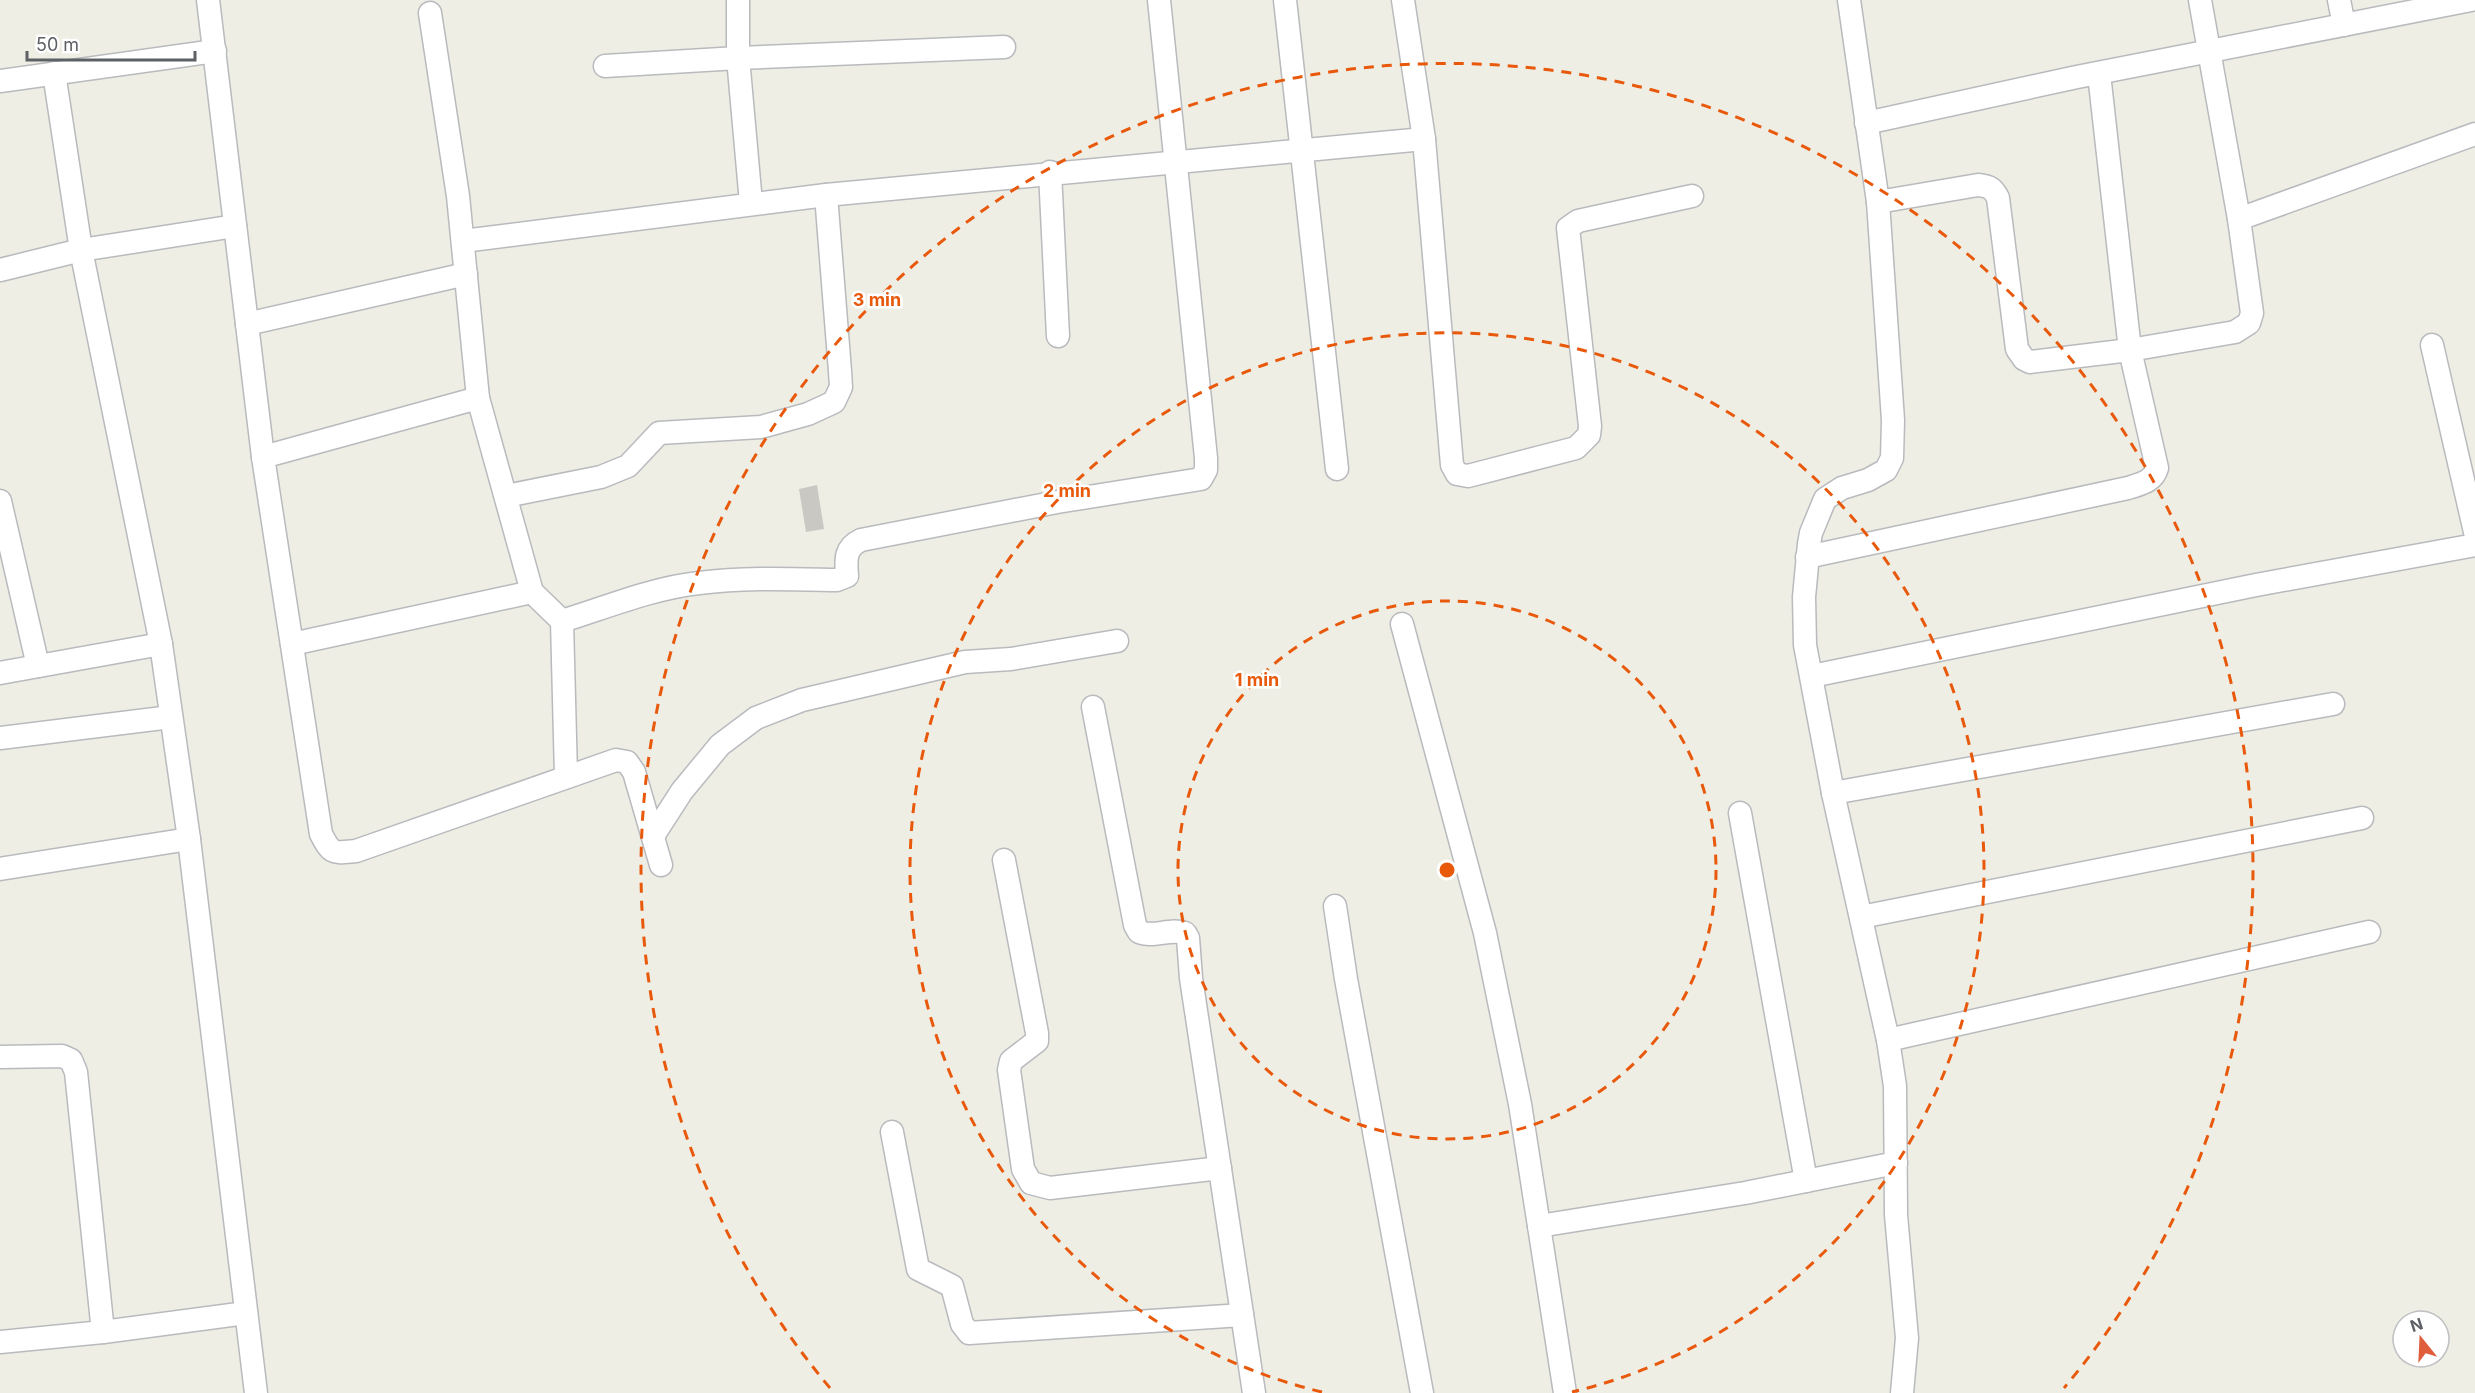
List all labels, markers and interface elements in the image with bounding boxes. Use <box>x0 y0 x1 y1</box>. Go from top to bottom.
scale bar <box>27 24 195 62</box>
text: 50 m <box>36 34 79 55</box>
text: 3 min <box>853 289 901 310</box>
text: 2 min <box>1043 480 1091 501</box>
text: 1 min <box>1235 669 1279 690</box>
centre of rings <box>1437 860 1457 880</box>
north arrow <box>2391 1309 2451 1369</box>
text: N <box>2407 1313 2425 1336</box>

